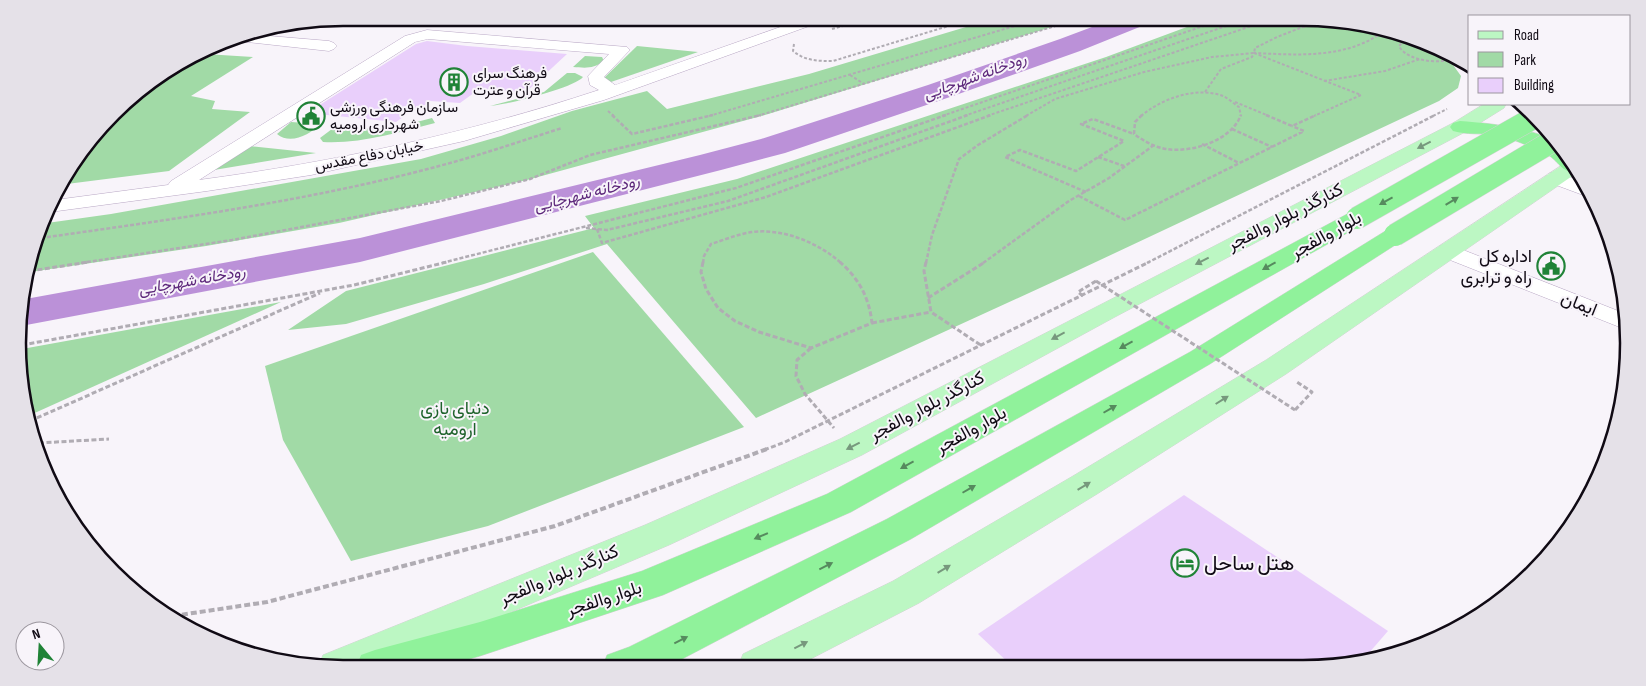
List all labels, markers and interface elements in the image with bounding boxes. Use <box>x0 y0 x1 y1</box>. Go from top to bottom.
legend <box>1468 15 1631 105</box>
text: Road <box>1514 26 1539 45</box>
water label: رودخانه شهرچایی <box>921 49 1030 105</box>
text: Park <box>1514 51 1536 70</box>
place label: فرهنگ سرای قرآن و عترت <box>473 64 547 100</box>
building icon: فرهنگ سرای قرآن و عترت <box>439 67 469 97</box>
text: Building <box>1514 76 1554 95</box>
place label: سازمان فرهنگی ورزشی شهرداری ارومیه <box>330 98 458 134</box>
public building icon: سازمان فرهنگی ورزشی شهرداری ارومیه <box>296 101 326 131</box>
street label: خیابان دفاع مقدس <box>313 136 425 177</box>
one-way arrow <box>1417 141 1431 149</box>
water label: رودخانه شهرچایی <box>532 172 643 217</box>
street label: کنارگذر بلوار والفجر <box>1223 178 1347 256</box>
one-way arrow <box>1446 196 1459 205</box>
one-way arrow <box>1380 197 1393 206</box>
street label: بلوار والفجر <box>1287 207 1365 263</box>
place label: اداره کل راه و ترابری <box>1460 246 1532 288</box>
public building icon: اداره کل راه و ترابری <box>1536 251 1566 281</box>
one-way arrow <box>1195 257 1210 265</box>
water label: رودخانه شهرچایی <box>137 262 248 301</box>
one-way arrow <box>1262 262 1275 271</box>
street label: ایمان <box>1558 287 1600 321</box>
one-way arrow <box>1051 332 1065 340</box>
one-way arrow <box>1119 340 1133 349</box>
street label: کنارگذر بلوار والفجر <box>866 367 988 445</box>
one-way arrow <box>1215 396 1229 405</box>
park label: دنیای بازی ارومیه <box>420 398 490 440</box>
street label: بلوار والفجر <box>932 402 1010 458</box>
one-way arrow <box>1104 404 1117 413</box>
one-way arrow <box>846 442 861 450</box>
one-way arrow <box>900 461 914 469</box>
one-way arrow <box>1077 481 1090 490</box>
one-way arrow <box>962 485 977 493</box>
one-way arrow <box>754 533 768 541</box>
street label: کنارگذر بلوار والفجر <box>496 540 622 610</box>
hotel icon: هتل ساحل <box>1170 548 1200 578</box>
place label: هتل ساحل <box>1204 551 1294 576</box>
one-way arrow <box>819 562 833 570</box>
one-way arrow <box>938 565 951 574</box>
street label: بلوار والفجر <box>564 577 644 621</box>
north arrow <box>15 621 65 671</box>
text: N <box>30 625 42 643</box>
one-way arrow <box>674 636 689 644</box>
one-way arrow <box>794 641 808 649</box>

